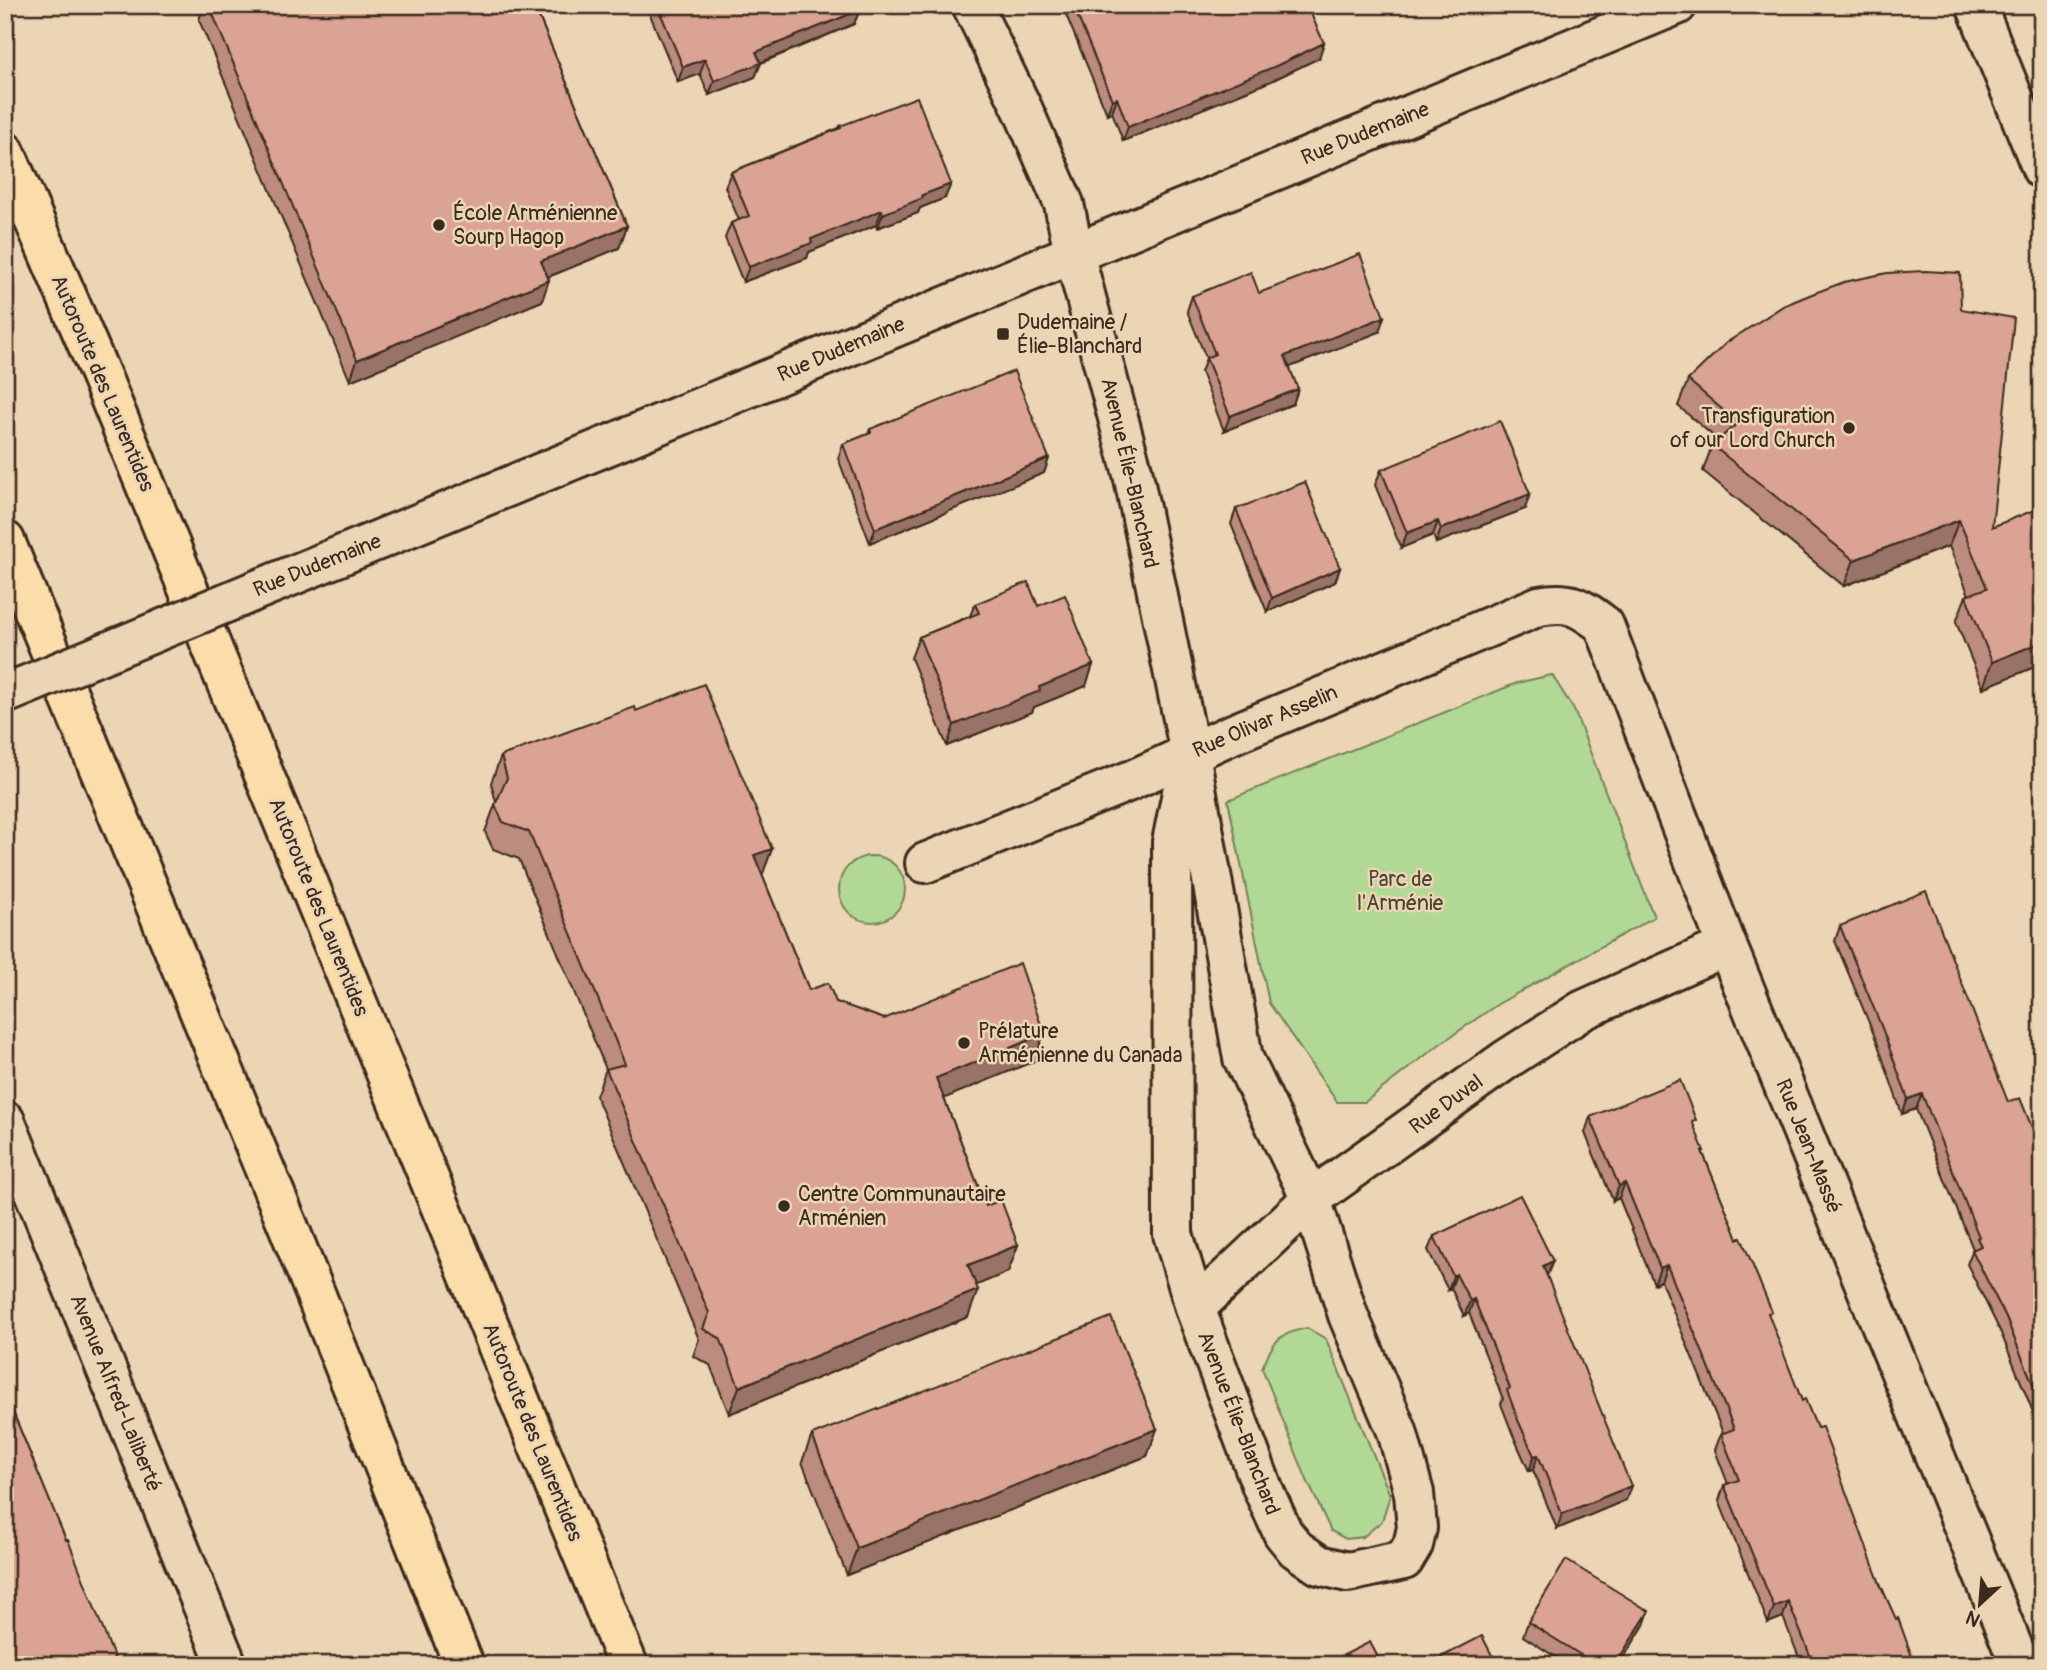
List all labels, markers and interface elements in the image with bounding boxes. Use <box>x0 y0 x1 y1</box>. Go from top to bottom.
street label: Rue Dudemaine <box>1297 95 1434 171</box>
place label: École Arménienne Sourp Hagop <box>453 200 618 251</box>
marker: École Arménienne Sourp Hagop <box>431 217 447 233</box>
street label: Autoroute des Laurentides <box>45 271 161 496</box>
place label: Dudemaine / Élie-Blanchard <box>1017 309 1142 360</box>
street label: Rue Dudemaine <box>773 310 910 388</box>
marker: Dudemaine / Élie-Blanchard <box>995 326 1011 342</box>
street label: Avenue Élie-Blanchard <box>1094 375 1165 571</box>
place label: Transfiguration of our Lord Church <box>1670 403 1835 454</box>
marker: Transfiguration of our Lord Church <box>1841 420 1857 436</box>
street label: Rue Dudemaine <box>249 527 386 603</box>
street label: Rue Olivar Asselin <box>1189 679 1342 764</box>
street label: Autoroute des Laurentides <box>262 794 375 1021</box>
park label: Parc de l'Arménie <box>1357 866 1444 917</box>
place label: Prélature Arménienne du Canada <box>978 1018 1182 1069</box>
marker: Prélature Arménienne du Canada <box>956 1035 972 1051</box>
street label: Rue Duval <box>1404 1068 1489 1140</box>
street label: Rue Jean-Massé <box>1769 1075 1848 1217</box>
place label: Centre Communautaire Arménien <box>798 1181 1006 1232</box>
marker: Centre Communautaire Arménien <box>776 1198 792 1214</box>
street label: Avenue Alfred-Laliberté <box>63 1290 168 1496</box>
street label: Autoroute des Laurentides <box>476 1319 589 1546</box>
street label: Avenue Élie-Blanchard <box>1191 1328 1286 1519</box>
north arrow <box>1946 1568 2016 1638</box>
text: N <box>1962 1605 1984 1632</box>

